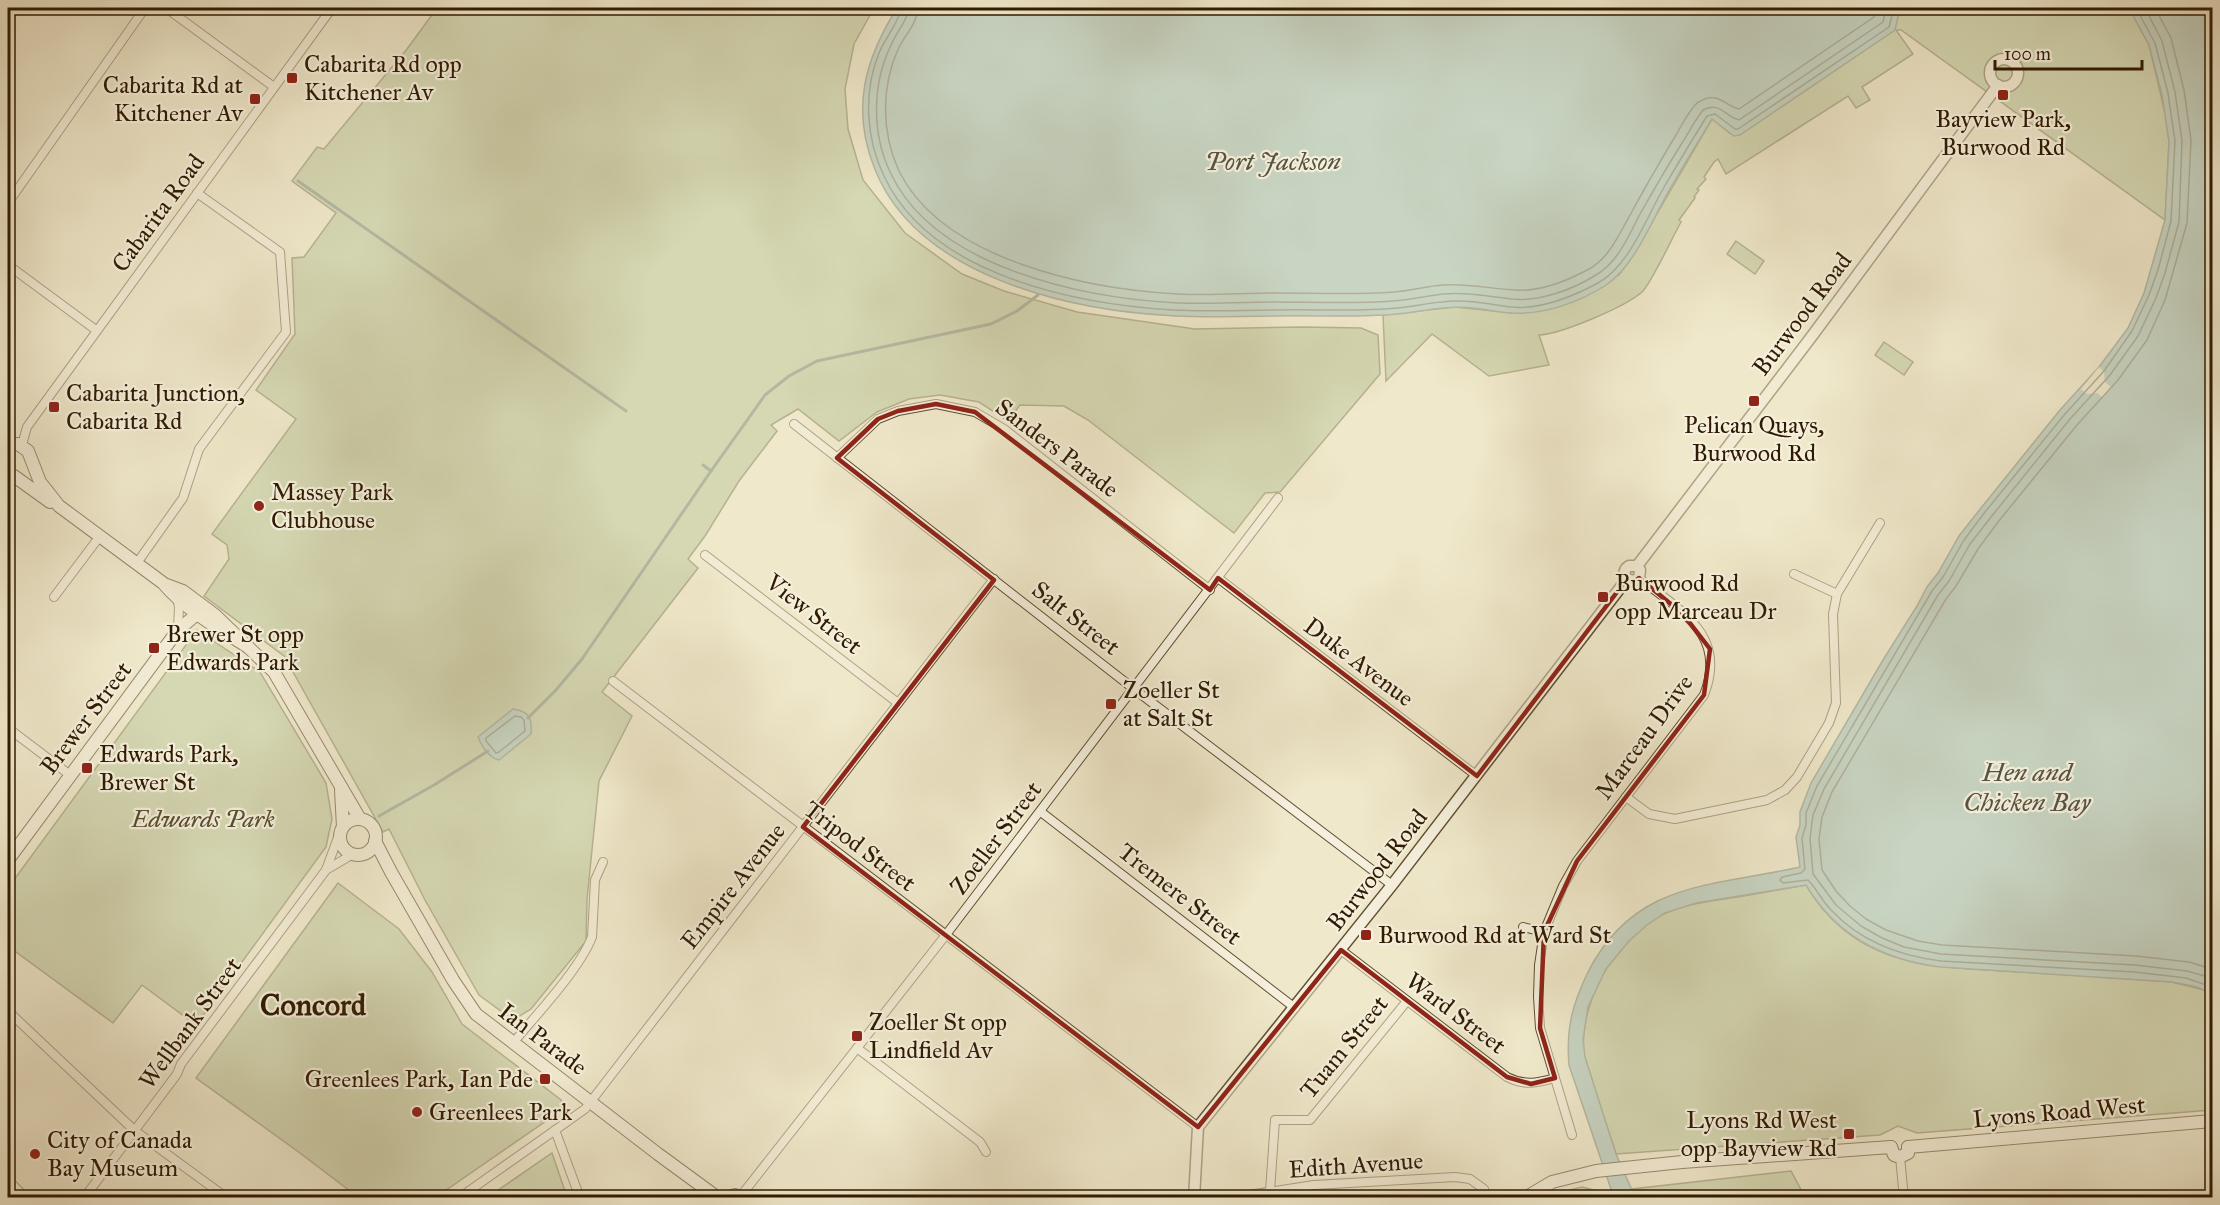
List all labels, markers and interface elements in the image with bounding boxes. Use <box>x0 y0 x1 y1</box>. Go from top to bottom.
scale bar <box>1995 33 2142 71</box>
text: 100 m <box>2004 43 2051 65</box>
place label: Cabarita Rd opp Kitchener Av <box>304 49 462 107</box>
place label: Cabarita Rd at Kitchener Av <box>103 70 244 128</box>
marker: Cabarita Rd opp Kitchener Av <box>285 71 299 85</box>
marker: Bayview Park, Burwood Rd <box>1996 88 2010 102</box>
marker: Cabarita Rd at Kitchener Av <box>248 92 262 106</box>
place label: Bayview Park, Burwood Rd <box>1935 104 2071 162</box>
water label: Port Jackson <box>1205 145 1341 177</box>
street label: Cabarita Road <box>105 148 211 278</box>
street label: Burwood Road <box>1746 247 1858 381</box>
place label: Cabarita Junction, Cabarita Rd <box>66 378 245 436</box>
street label: Sanders Parade <box>989 392 1125 504</box>
marker: Pelican Quays, Burwood Rd <box>1747 394 1761 408</box>
marker: Cabarita Junction, Cabarita Rd <box>47 400 61 414</box>
place label: Pelican Quays, Burwood Rd <box>1684 410 1824 468</box>
place label: Massey Park Clubhouse <box>271 477 394 535</box>
marker: Massey Park Clubhouse <box>252 499 266 513</box>
street label: View Street <box>759 567 868 661</box>
place label: Burwood Rd opp Marceau Dr <box>1615 568 1776 626</box>
street label: Salt Street <box>1026 574 1126 662</box>
marker: Burwood Rd opp Marceau Dr <box>1596 590 1610 604</box>
street label: Duke Avenue <box>1298 611 1420 713</box>
place label: Brewer St opp Edwards Park <box>166 619 304 677</box>
marker: Brewer St opp Edwards Park <box>147 641 161 655</box>
street label: Brewer Street <box>34 655 139 780</box>
street label: Marceau Drive <box>1589 669 1699 805</box>
place label: Zoeller St at Salt St <box>1123 675 1220 733</box>
marker: Zoeller St at Salt St <box>1104 697 1118 711</box>
place label: Edwards Park, Brewer St <box>99 739 239 797</box>
water label: Hen and Chicken Bay <box>1964 756 2092 818</box>
marker: Edwards Park, Brewer St <box>80 761 94 775</box>
street label: Zoeller Street <box>944 775 1049 901</box>
street label: Tripod Street <box>798 794 922 898</box>
street label: Burwood Road <box>1320 803 1434 937</box>
park label: Edwards Park <box>130 804 275 834</box>
street label: Empire Avenue <box>674 817 792 955</box>
street label: Tremere Street <box>1112 836 1248 952</box>
place label: Burwood Rd at Ward St <box>1378 920 1612 950</box>
marker: Burwood Rd at Ward St <box>1359 928 1373 942</box>
street label: Wellbank Street <box>132 951 248 1095</box>
street label: Ward Street <box>1400 966 1512 1061</box>
district label: Concord <box>260 987 367 1023</box>
street label: Tuam Street <box>1293 989 1395 1105</box>
street label: Ian Parade <box>493 996 593 1082</box>
place label: Zoeller St opp Lindfield Av <box>869 1007 1007 1065</box>
marker: Zoeller St opp Lindfield Av <box>850 1029 864 1043</box>
place label: Greenlees Park, Ian Pde <box>305 1064 533 1094</box>
marker: Greenlees Park, Ian Pde <box>538 1072 552 1086</box>
street label: Lyons Road West <box>1971 1089 2147 1134</box>
place label: Greenlees Park <box>429 1097 573 1127</box>
marker: Greenlees Park <box>410 1105 424 1119</box>
place label: Lyons Rd West opp Bayview Rd <box>1681 1105 1837 1163</box>
place label: City of Canada Bay Museum <box>47 1125 193 1183</box>
marker: Lyons Rd West opp Bayview Rd <box>1842 1127 1856 1141</box>
street label: Edith Avenue <box>1288 1145 1424 1185</box>
marker: City of Canada Bay Museum <box>28 1147 42 1161</box>

